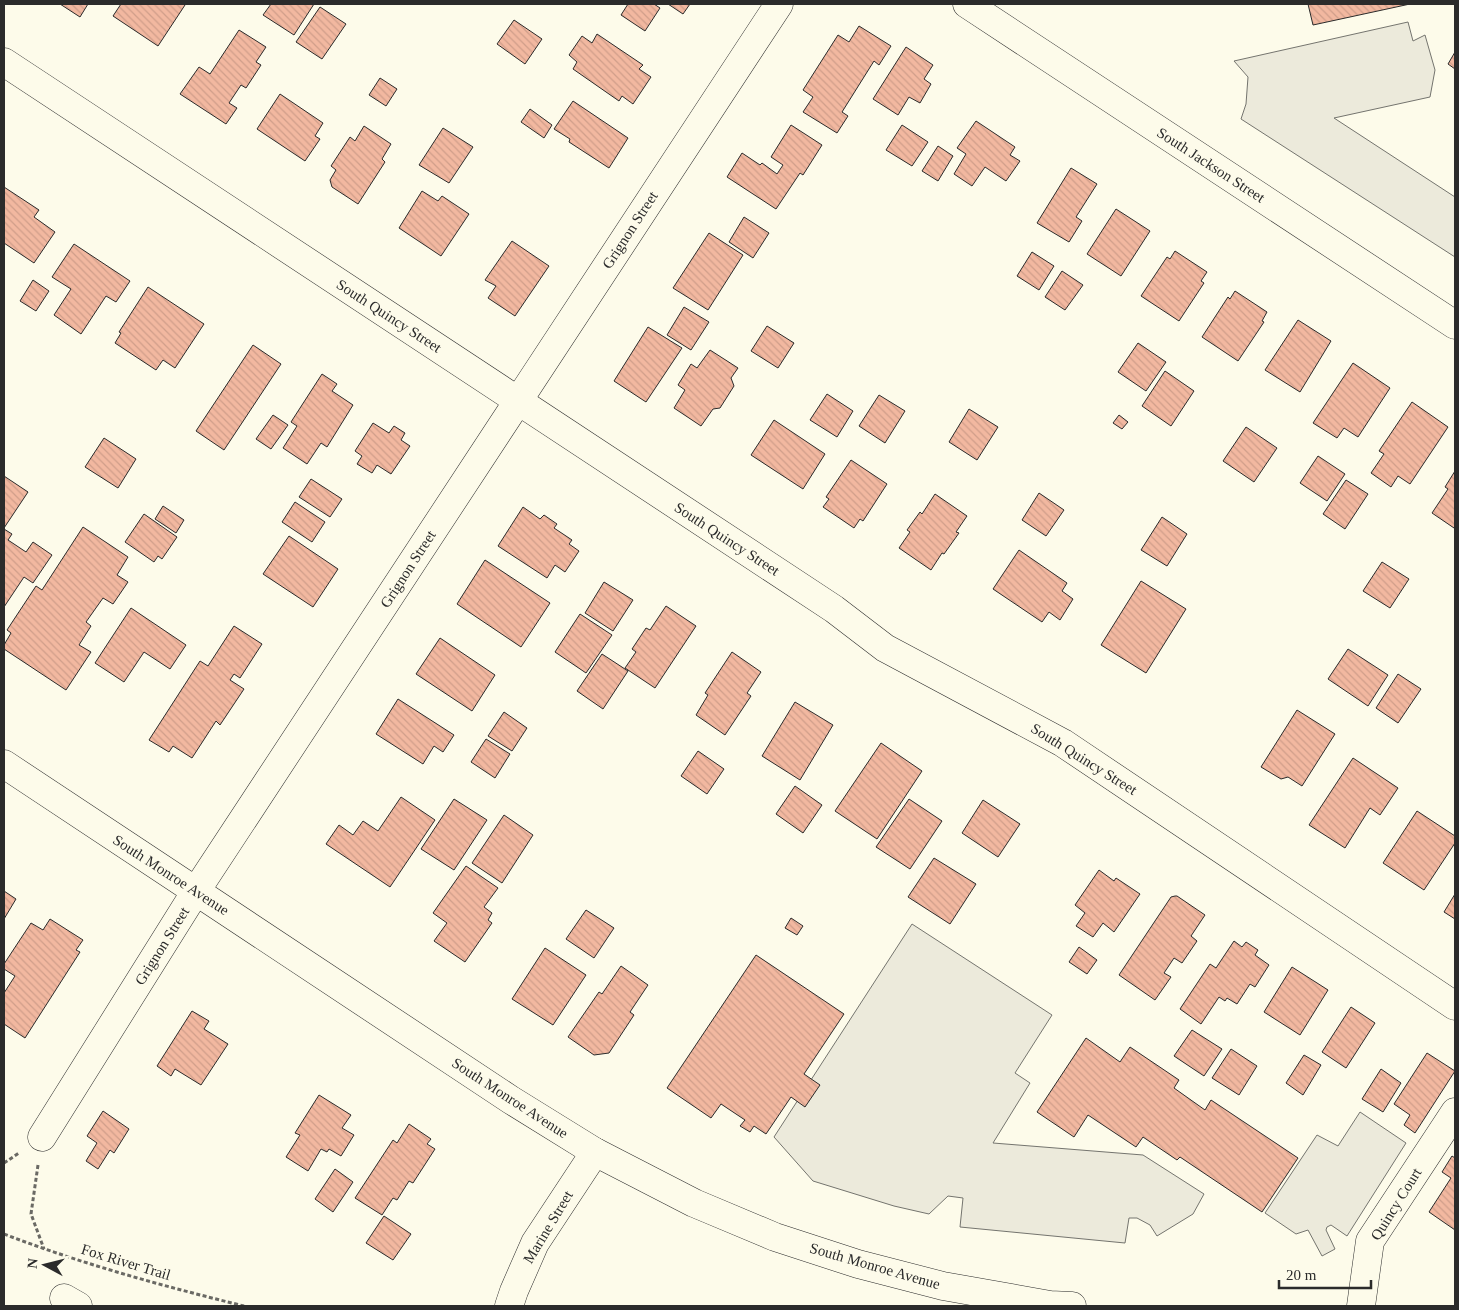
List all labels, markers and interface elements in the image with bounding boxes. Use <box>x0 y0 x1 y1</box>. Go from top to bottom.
street label: South Jackson Street <box>1154 124 1268 206</box>
street label: Grignon Street <box>599 188 661 272</box>
street label: South Quincy Street <box>334 276 445 356</box>
street label: South Quincy Street <box>672 499 783 579</box>
street label: Grignon Street <box>377 527 439 611</box>
street label: South Quincy Street <box>1028 720 1141 798</box>
street label: South Monroe Avenue <box>110 832 232 919</box>
street label: Grignon Street <box>132 903 193 988</box>
street label: South Monroe Avenue <box>449 1055 571 1142</box>
street label: Quincy Court <box>1367 1164 1425 1243</box>
street label: Marine Street <box>520 1187 576 1266</box>
north arrow <box>20 1240 70 1290</box>
street label: South Monroe Avenue <box>808 1240 942 1292</box>
street label: Fox River Trail <box>79 1241 173 1283</box>
text: N <box>25 1258 41 1269</box>
scale bar <box>1279 1258 1372 1290</box>
text: 20 m <box>1286 1267 1317 1283</box>

